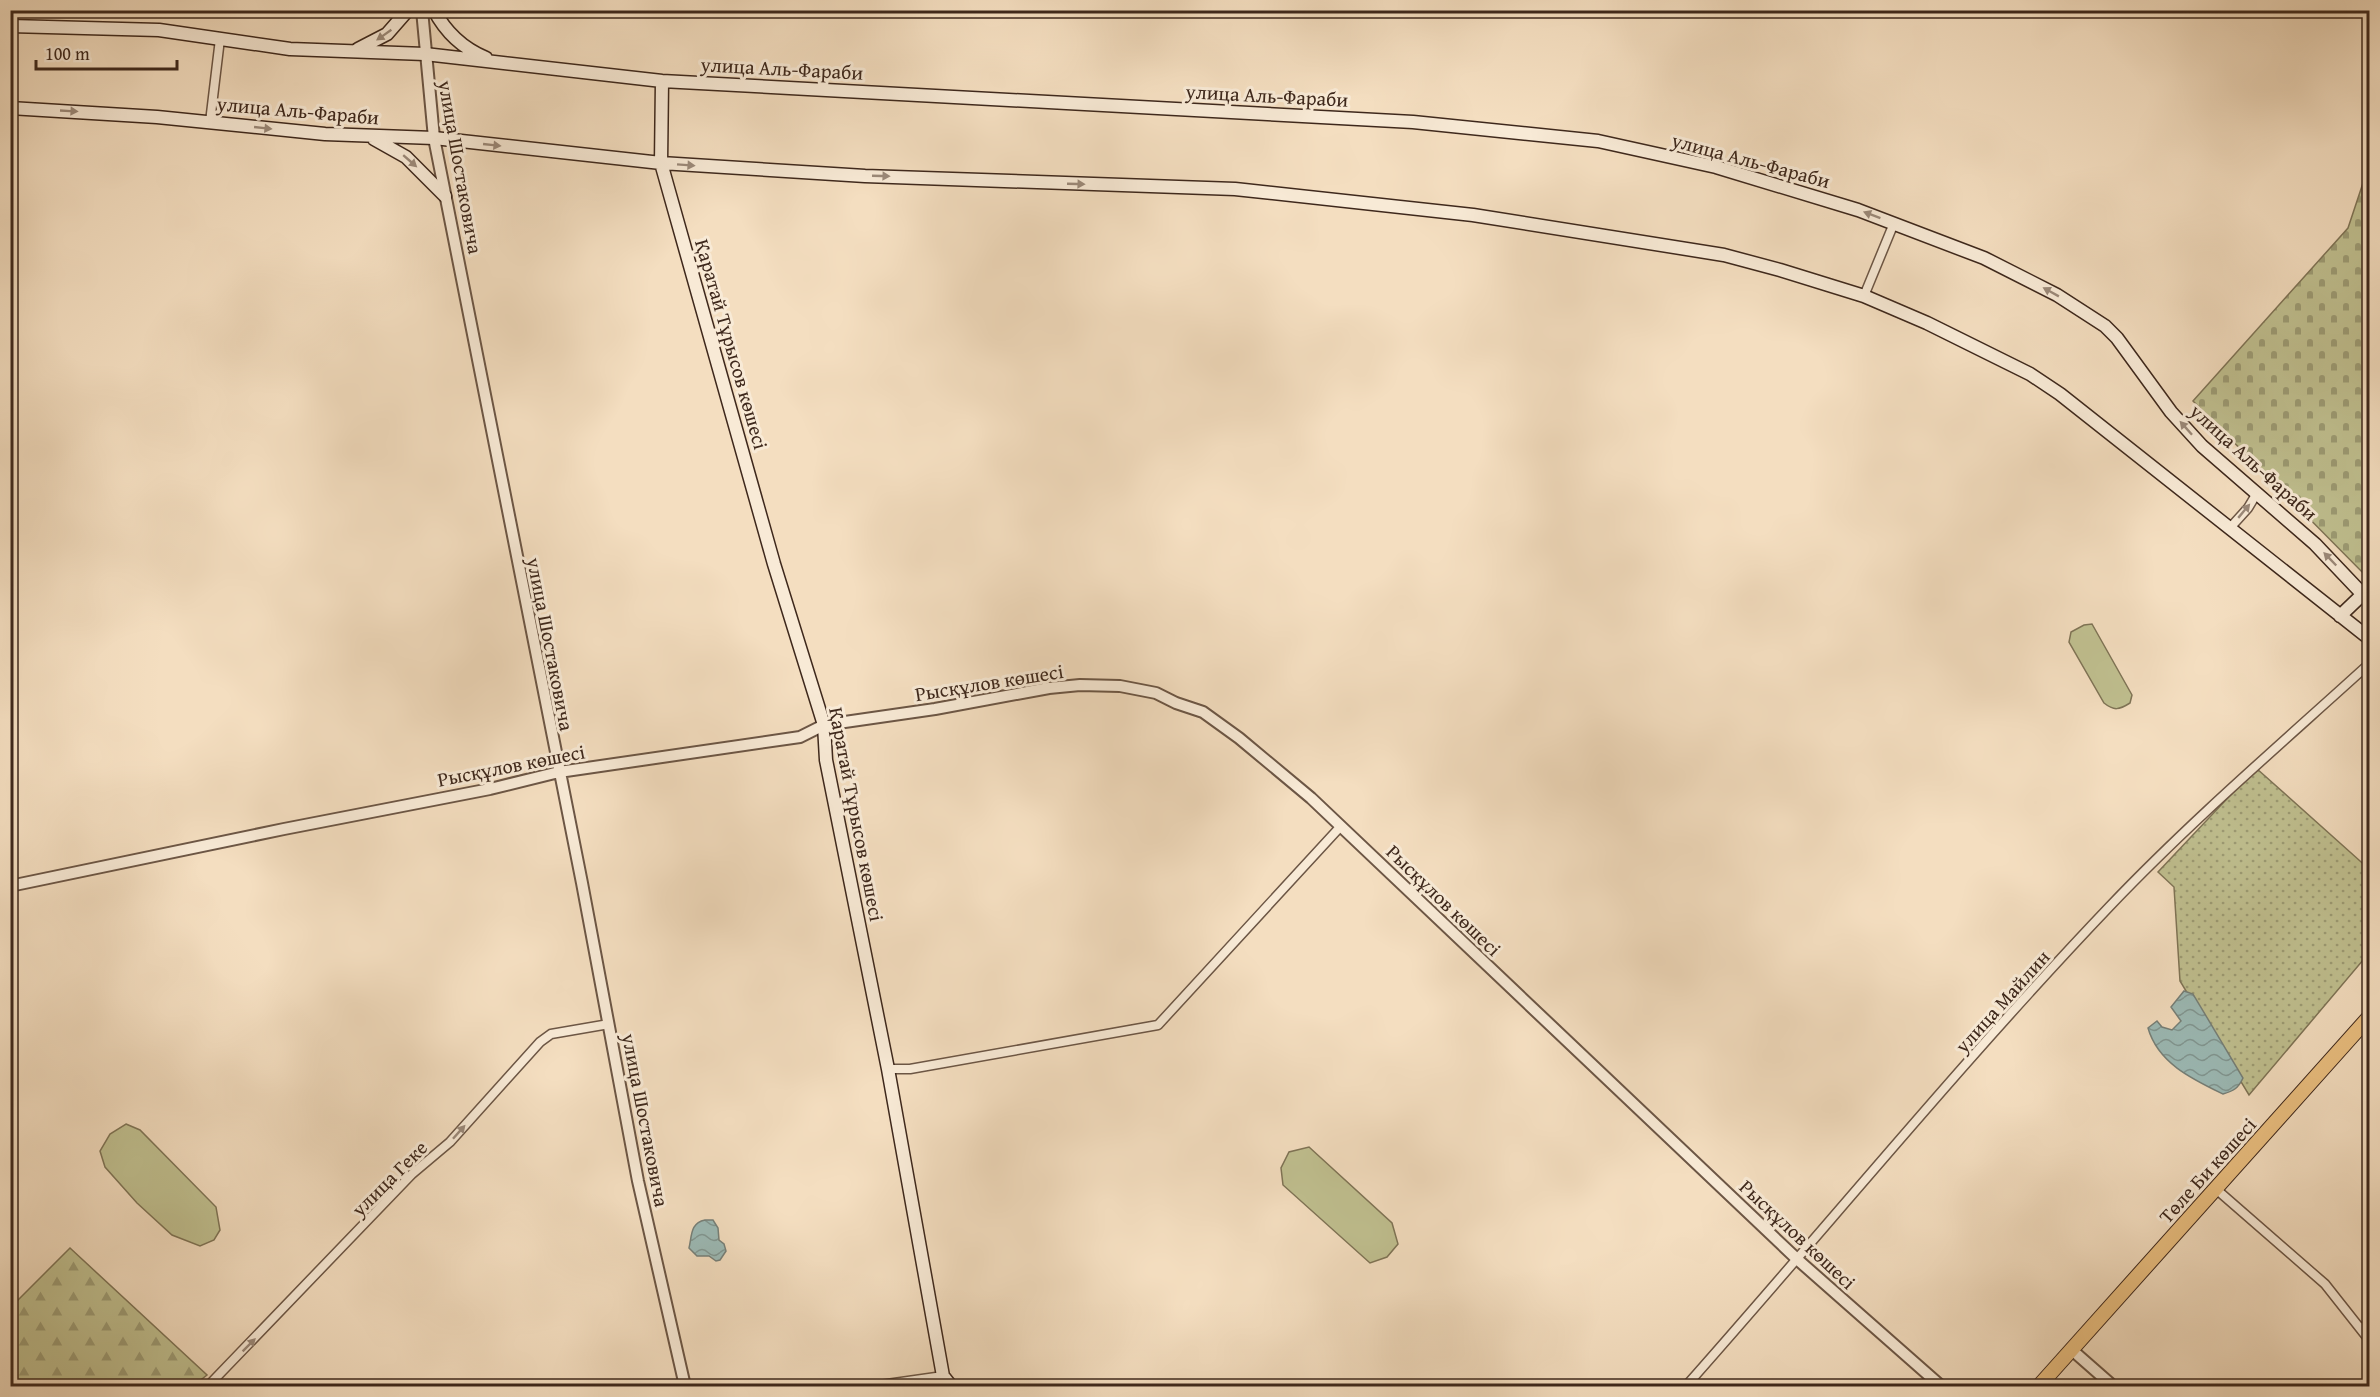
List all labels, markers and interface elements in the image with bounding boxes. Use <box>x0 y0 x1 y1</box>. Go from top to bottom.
one-way arrow <box>375 30 392 41</box>
scale bar <box>36 33 177 71</box>
text: 100 m <box>45 40 90 67</box>
street label: улица Аль-Фараби <box>699 49 864 87</box>
street label: улица Аль-Фараби <box>1184 76 1349 114</box>
street label: улица Шостаковича <box>431 77 491 257</box>
street label: улица Аль-Фараби <box>215 88 380 132</box>
one-way arrow <box>59 107 78 116</box>
one-way arrow <box>254 123 273 132</box>
street label: улица Аль-Фараби <box>1668 125 1833 195</box>
one-way arrow <box>483 140 502 150</box>
one-way arrow <box>402 154 417 167</box>
one-way arrow <box>677 160 696 169</box>
one-way arrow <box>871 172 890 181</box>
one-way arrow <box>1066 179 1085 188</box>
one-way arrow <box>1862 210 1880 220</box>
street label: Қаратай Тұрысов көшесі <box>688 235 776 453</box>
one-way arrow <box>2042 287 2059 297</box>
street label: улица Аль-Фараби <box>2183 396 2324 527</box>
one-way arrow <box>2179 421 2193 436</box>
one-way arrow <box>2237 503 2250 519</box>
one-way arrow <box>2323 552 2337 567</box>
street label: улица Шостаковича <box>520 554 582 734</box>
street label: Рысқұлов көшесі <box>913 656 1066 708</box>
street label: Қаратай Тұрысов көшесі <box>822 705 892 924</box>
street label: Рысқұлов көшесі <box>435 736 588 794</box>
street label: Рысқұлов көшесі <box>1380 838 1508 963</box>
street label: улица Майлин <box>1947 943 2057 1060</box>
street label: улица Шостаковича <box>615 1030 677 1210</box>
street label: Төле Би көшесі <box>2152 1110 2263 1229</box>
one-way arrow <box>452 1124 466 1139</box>
street label: улица Геке <box>344 1133 434 1223</box>
street label: Рысқұлов көшесі <box>1733 1172 1863 1296</box>
one-way arrow <box>242 1338 256 1352</box>

